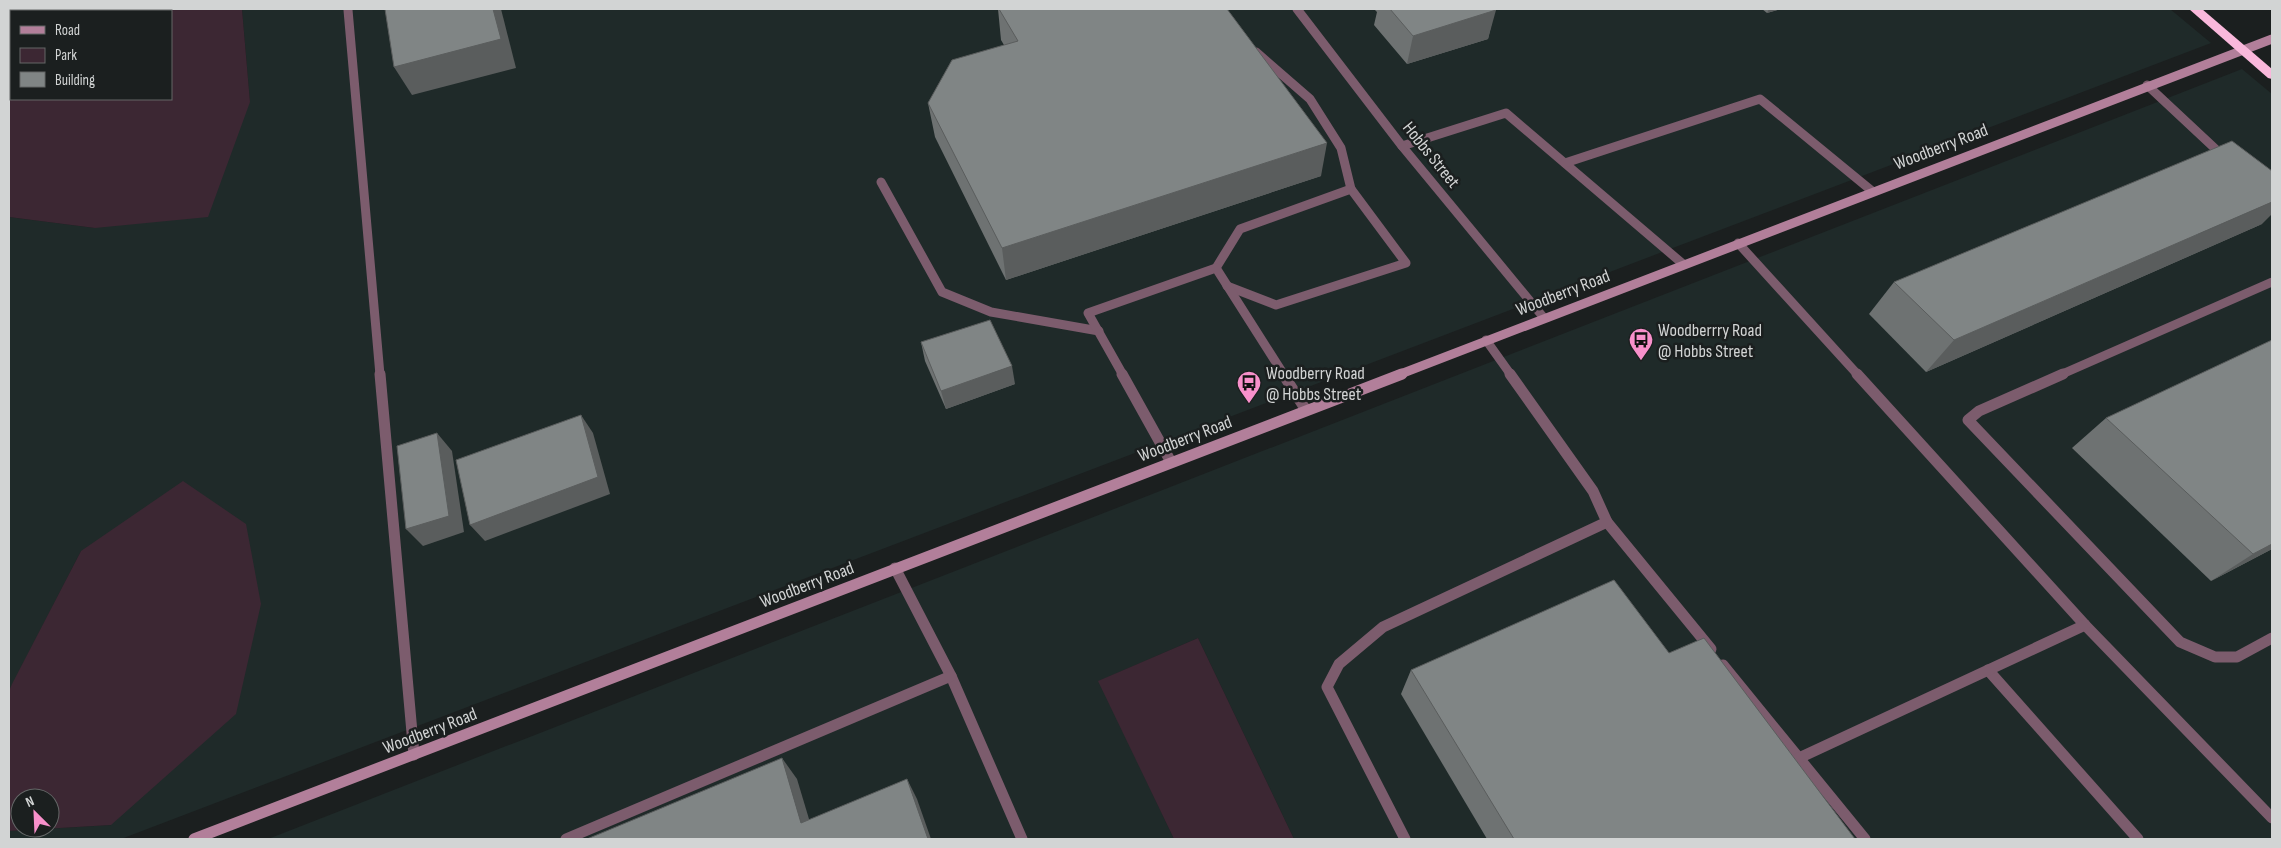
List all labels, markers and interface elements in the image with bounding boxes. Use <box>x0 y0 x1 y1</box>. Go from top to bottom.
legend <box>10 10 172 100</box>
text: Road <box>55 21 80 40</box>
text: Park <box>55 46 77 65</box>
text: Building <box>55 71 95 90</box>
street label: Hobbs Street <box>1398 118 1464 193</box>
street label: Woodberry Road <box>1891 119 1991 175</box>
street label: Woodberry Road <box>1513 265 1613 321</box>
place label: Woodberrry Road @ Hobbs Street <box>1658 320 1762 362</box>
bus stop icon: Woodberrry Road @ Hobbs Street <box>1628 327 1654 361</box>
place label: Woodberry Road @ Hobbs Street <box>1266 363 1365 405</box>
bus stop icon: Woodberry Road @ Hobbs Street <box>1236 370 1262 404</box>
street label: Woodberry Road <box>1135 411 1235 467</box>
street label: Woodberry Road <box>757 557 857 613</box>
street label: Woodberry Road <box>380 703 480 759</box>
north arrow <box>10 788 60 838</box>
text: N <box>23 792 37 811</box>

